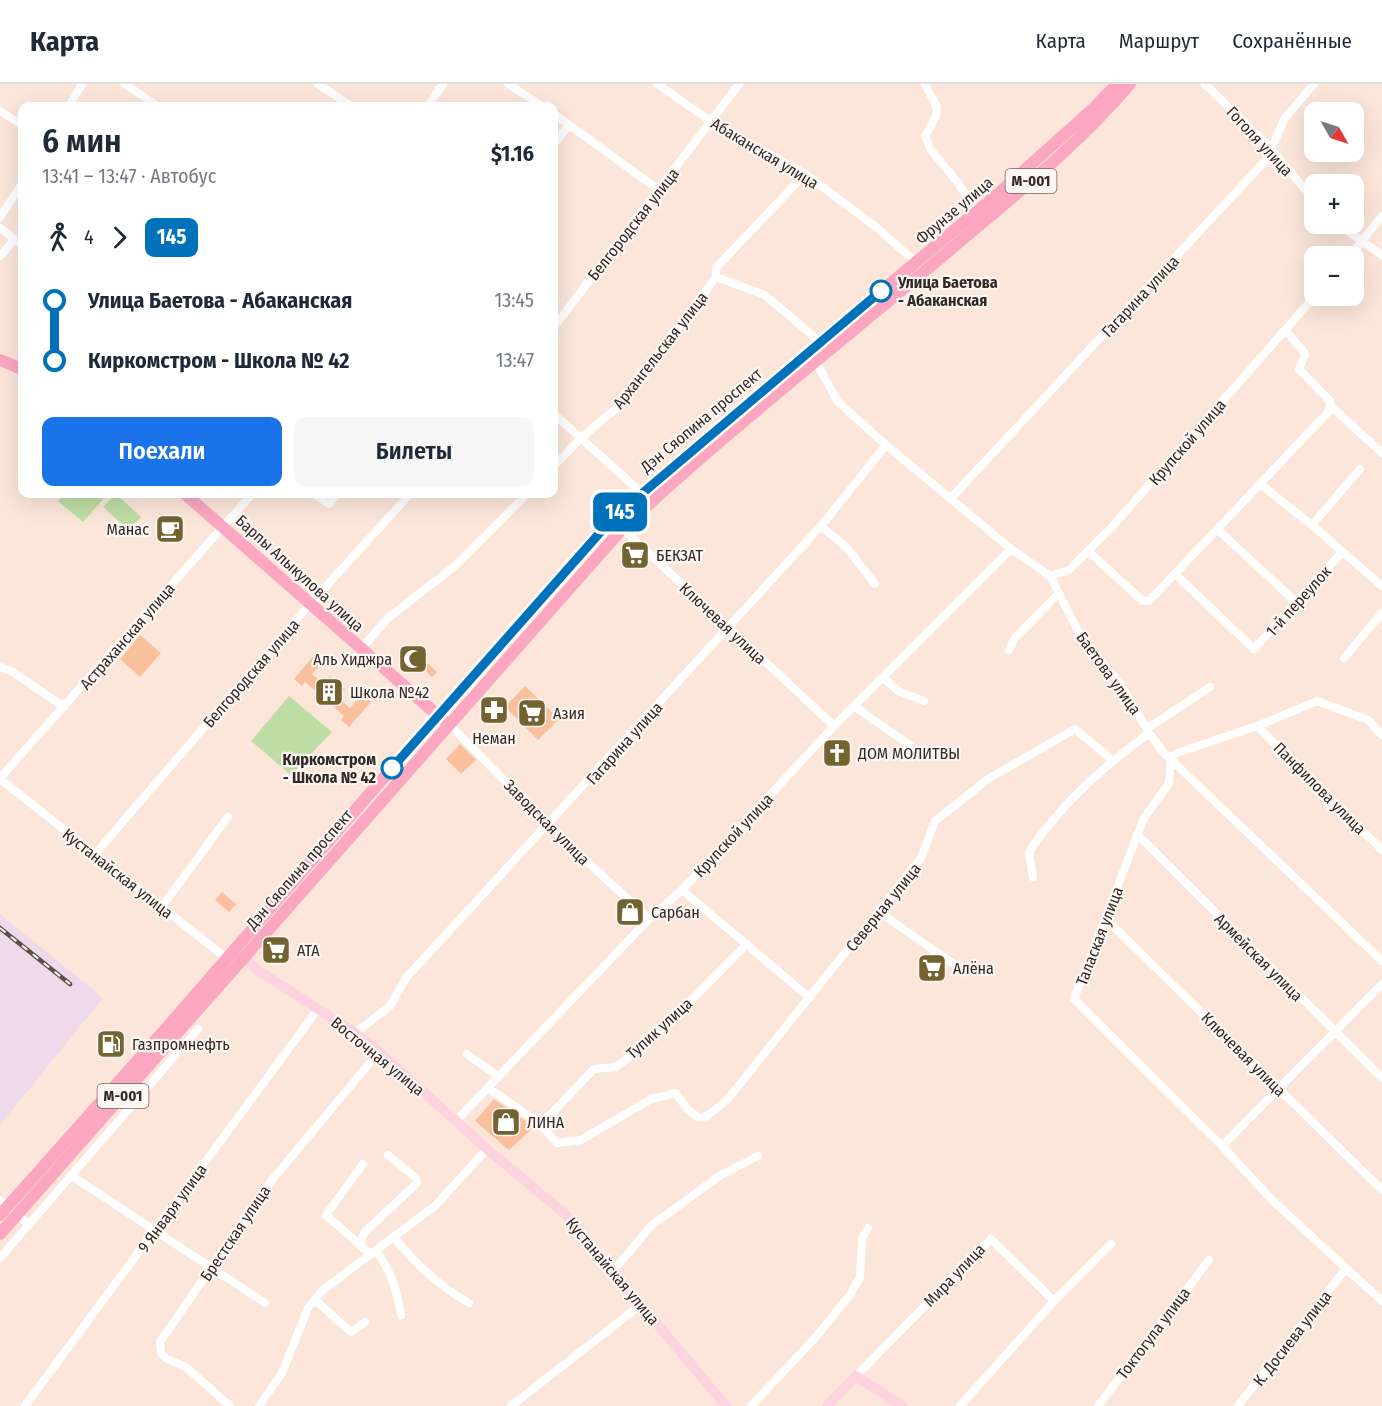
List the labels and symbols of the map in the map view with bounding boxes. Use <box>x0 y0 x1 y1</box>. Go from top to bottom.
north arrow <box>1304 102 1364 162</box>
street label: Гоголя улица <box>1223 103 1297 180</box>
street label: Абаканская улица <box>708 114 822 193</box>
street label: Белгородская улица <box>584 164 683 284</box>
road number: M-001 <box>1006 169 1056 193</box>
street label: Фрунзе улица <box>912 173 997 248</box>
street label: Гагарина улица <box>1098 252 1183 341</box>
place label: Улица Баетова - Абаканская <box>897 273 998 310</box>
marker: Улица Баетова - Абаканская <box>870 280 892 302</box>
street label: Архангельская улица <box>609 288 712 412</box>
street label: Дэн Сяопина проспект <box>636 364 766 477</box>
street label: Крупской улица <box>1145 395 1230 489</box>
line badge: 145 <box>586 492 654 532</box>
street label: Барпы Алыкулова улица <box>232 511 368 636</box>
cafe icon: Манас <box>154 513 186 545</box>
place label: Манас <box>107 520 149 539</box>
supermarket icon: БЕКЗАТ <box>619 539 651 571</box>
place label: БЕКЗАТ <box>656 546 703 565</box>
street label: 1-й переулок <box>1262 562 1335 641</box>
street label: Ключевая улица <box>675 578 770 668</box>
street label: Астраханская улица <box>76 579 179 693</box>
street label: Белгородская улица <box>199 615 304 731</box>
street label: Баетова улица <box>1072 628 1145 719</box>
mosque icon: Аль Хиджра <box>397 643 429 675</box>
place label: Аль Хиджра <box>313 650 392 669</box>
building icon: Школа №42 <box>313 676 345 708</box>
place label: Школа №42 <box>350 683 429 702</box>
pharmacy icon: Неман <box>478 694 510 726</box>
supermarket icon: Азия <box>516 697 548 729</box>
street label: Гагарина улица <box>582 698 666 788</box>
place label: Азия <box>553 704 585 723</box>
place label: Неман <box>472 729 516 748</box>
church icon: ДОМ МОЛИТВЫ <box>821 737 853 769</box>
street label: Панфилова улица <box>1270 738 1370 839</box>
place label: ДОМ МОЛИТВЫ <box>857 744 960 763</box>
place label: Киркомстром - Школа № 42 <box>283 750 377 787</box>
marker: Киркомстром - Школа № 42 <box>381 757 403 779</box>
street label: Заводская улица <box>500 776 594 869</box>
street label: Крупской улица <box>690 789 777 881</box>
street label: Дэн Сяопина проспект <box>242 805 357 934</box>
street label: Кустанайская улица <box>59 824 177 922</box>
street label: Северная улица <box>842 859 925 955</box>
street label: Талаская улица <box>1072 884 1127 988</box>
shop icon: Сарбан <box>614 896 646 928</box>
place label: Сарбан <box>651 903 700 922</box>
street label: Армейская улица <box>1211 909 1307 1006</box>
supermarket icon: АТА <box>260 934 292 966</box>
place label: АТА <box>297 941 320 960</box>
supermarket icon: Алёна <box>916 952 948 984</box>
place label: Алёна <box>953 959 994 978</box>
street label: Тупик улица <box>622 994 696 1063</box>
street label: Ключевая улица <box>1198 1008 1290 1101</box>
street label: Восточная улица <box>327 1013 428 1100</box>
fuel station icon: Газпромнефть <box>95 1028 127 1060</box>
place label: Газпромнефть <box>132 1035 230 1054</box>
road number: M-001 <box>98 1084 148 1108</box>
shop icon: ЛИНА <box>490 1106 522 1138</box>
place label: ЛИНА <box>527 1113 565 1132</box>
street label: 9 Января улица <box>134 1160 211 1256</box>
street label: Брестская улица <box>196 1182 275 1285</box>
street label: Кустанайская улица <box>562 1214 663 1329</box>
street label: Мира улица <box>920 1240 989 1311</box>
street label: Токтогула улица <box>1113 1284 1194 1383</box>
street label: К. Досиева улица <box>1249 1287 1336 1390</box>

